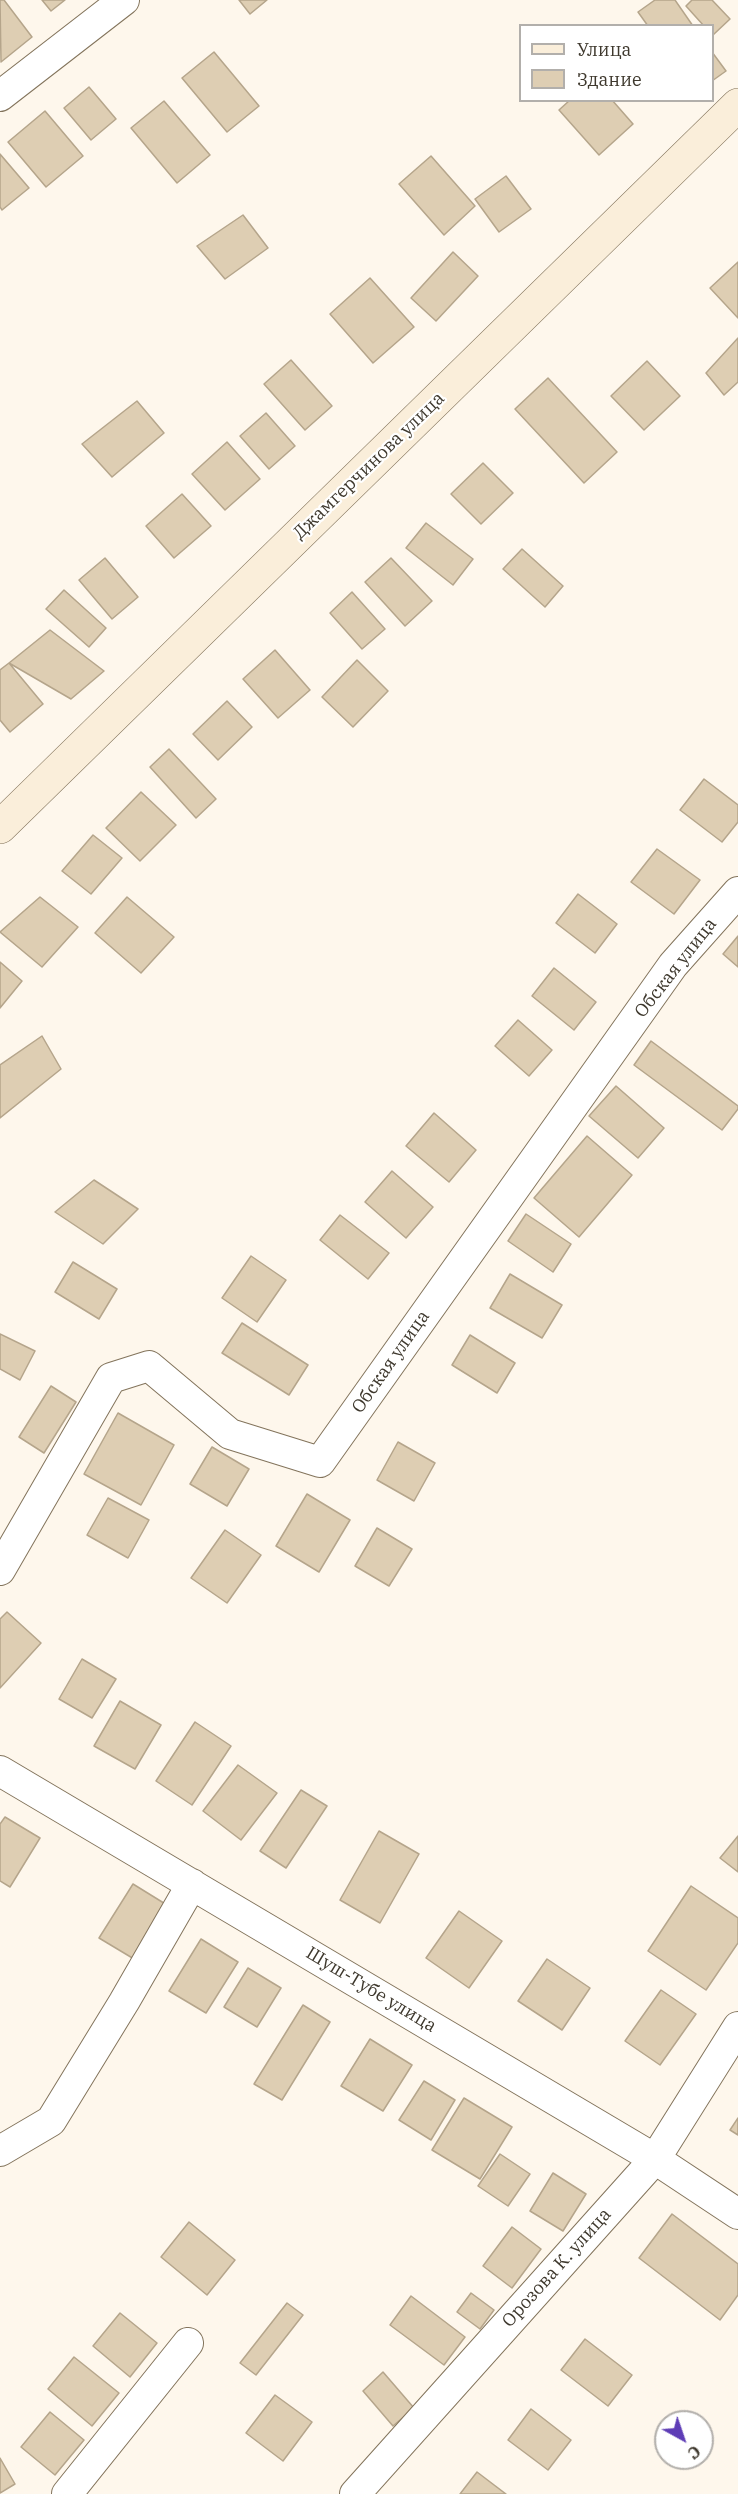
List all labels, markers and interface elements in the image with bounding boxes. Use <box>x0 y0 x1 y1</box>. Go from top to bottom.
legend <box>519 24 714 102</box>
text: Улица <box>577 38 631 61</box>
text: Здание <box>577 68 642 91</box>
street label: Джамгерчинова улица <box>289 388 449 544</box>
street label: Обская улица <box>630 914 722 1022</box>
street label: Обская улица <box>348 1306 434 1418</box>
street label: Шуш-Тубе улица <box>302 1943 440 2037</box>
street label: Орозова К. улица <box>498 2204 616 2332</box>
north arrow <box>654 2410 714 2470</box>
text: С <box>684 2441 705 2463</box>

